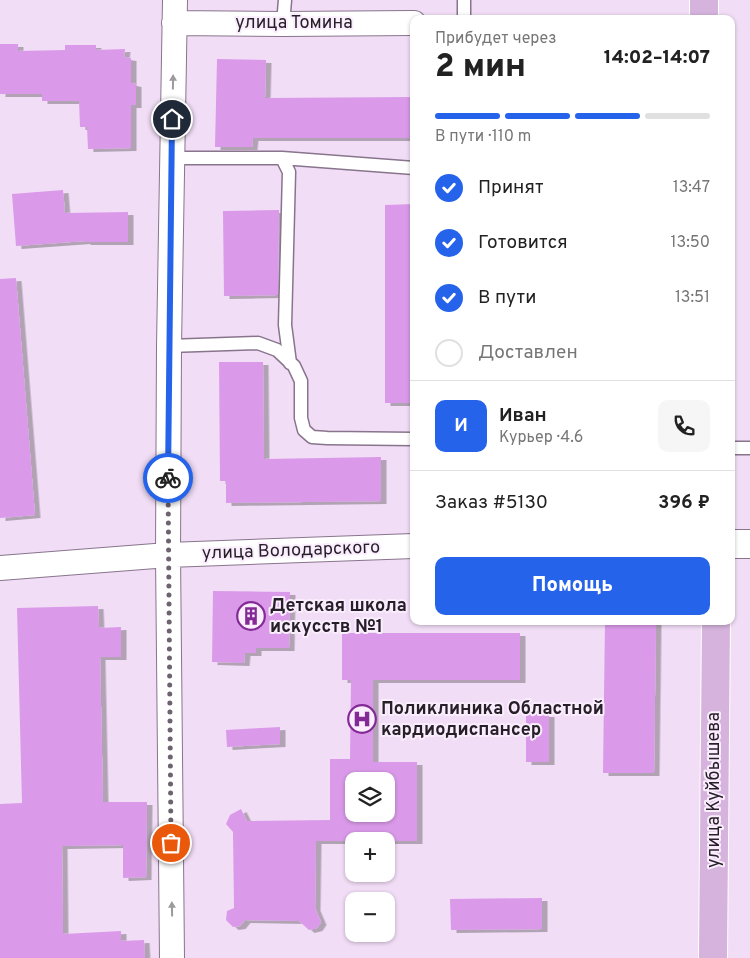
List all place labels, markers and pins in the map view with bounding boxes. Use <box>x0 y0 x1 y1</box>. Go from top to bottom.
pin <box>151 98 193 140</box>
place label: Детская школа искусств №1 <box>270 595 407 639</box>
building icon: Детская школа искусств №1 <box>236 601 266 631</box>
place label: Поликлиника Областной кардиодиспансер <box>381 698 604 742</box>
hospital icon: Поликлиника Областной кардиодиспансер <box>347 704 377 734</box>
pin <box>150 822 192 864</box>

